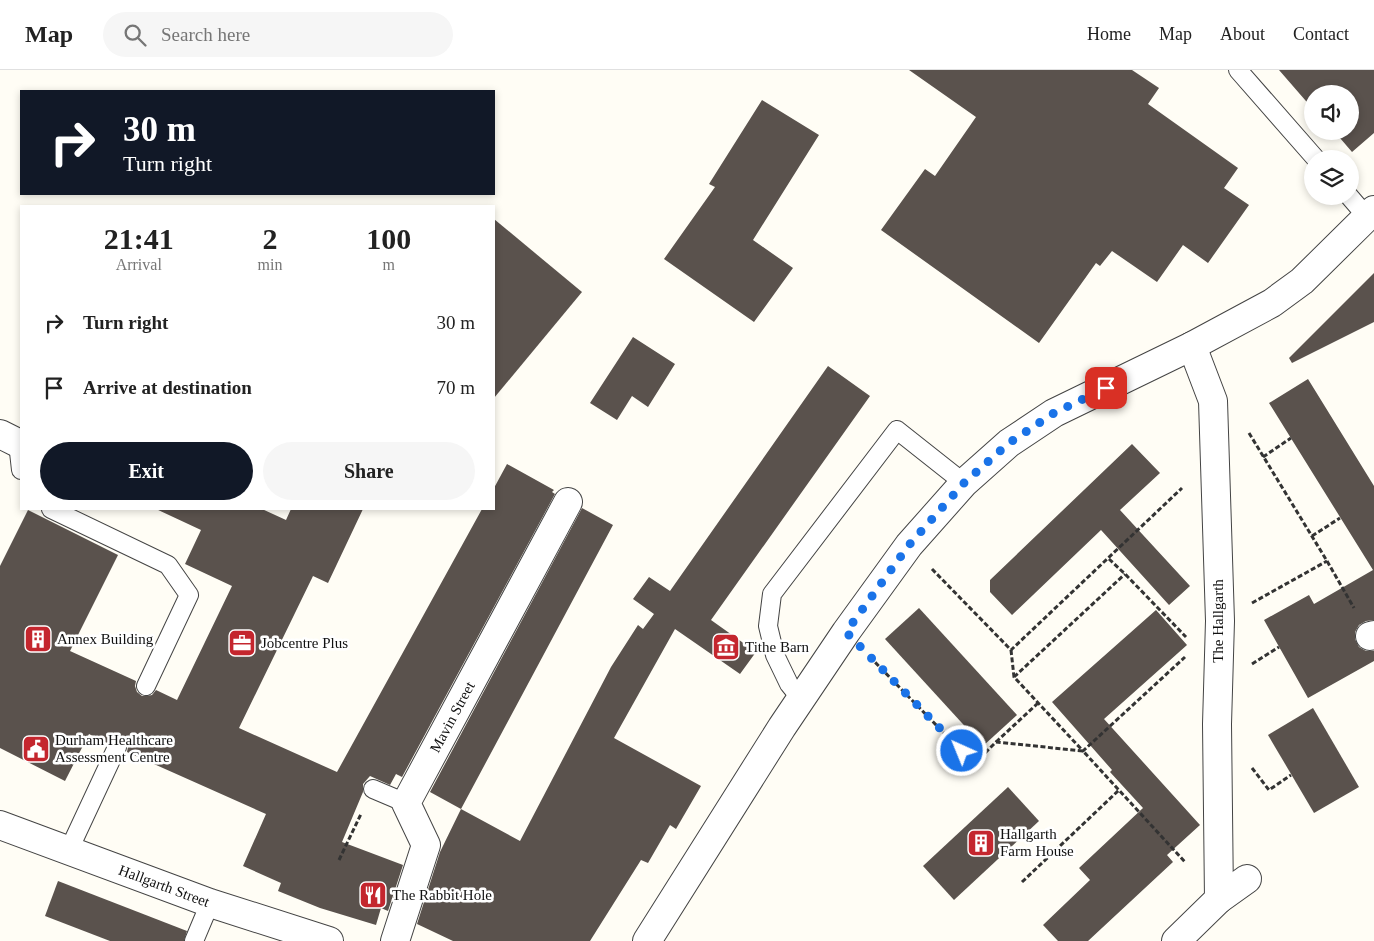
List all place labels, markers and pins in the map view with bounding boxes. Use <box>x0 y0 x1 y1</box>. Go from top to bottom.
pin <box>1085 367 1127 409</box>
building icon: Annex Building <box>23 624 53 654</box>
office icon: Jobcentre Plus <box>227 628 257 658</box>
place label: Annex Building <box>57 631 154 647</box>
museum icon: Tithe Barn <box>711 632 741 662</box>
place label: Jobcentre Plus <box>261 635 348 651</box>
place label: Tithe Barn <box>745 639 810 655</box>
place label: Durham Healthcare Assessment Centre <box>55 732 173 765</box>
public building icon: Durham Healthcare Assessment Centre <box>21 734 51 764</box>
place label: Hallgarth Farm House <box>1000 826 1074 859</box>
building icon: Hallgarth Farm House <box>966 828 996 858</box>
restaurant icon: The Rabbit Hole <box>358 880 388 910</box>
place label: The Rabbit Hole <box>392 887 492 903</box>

